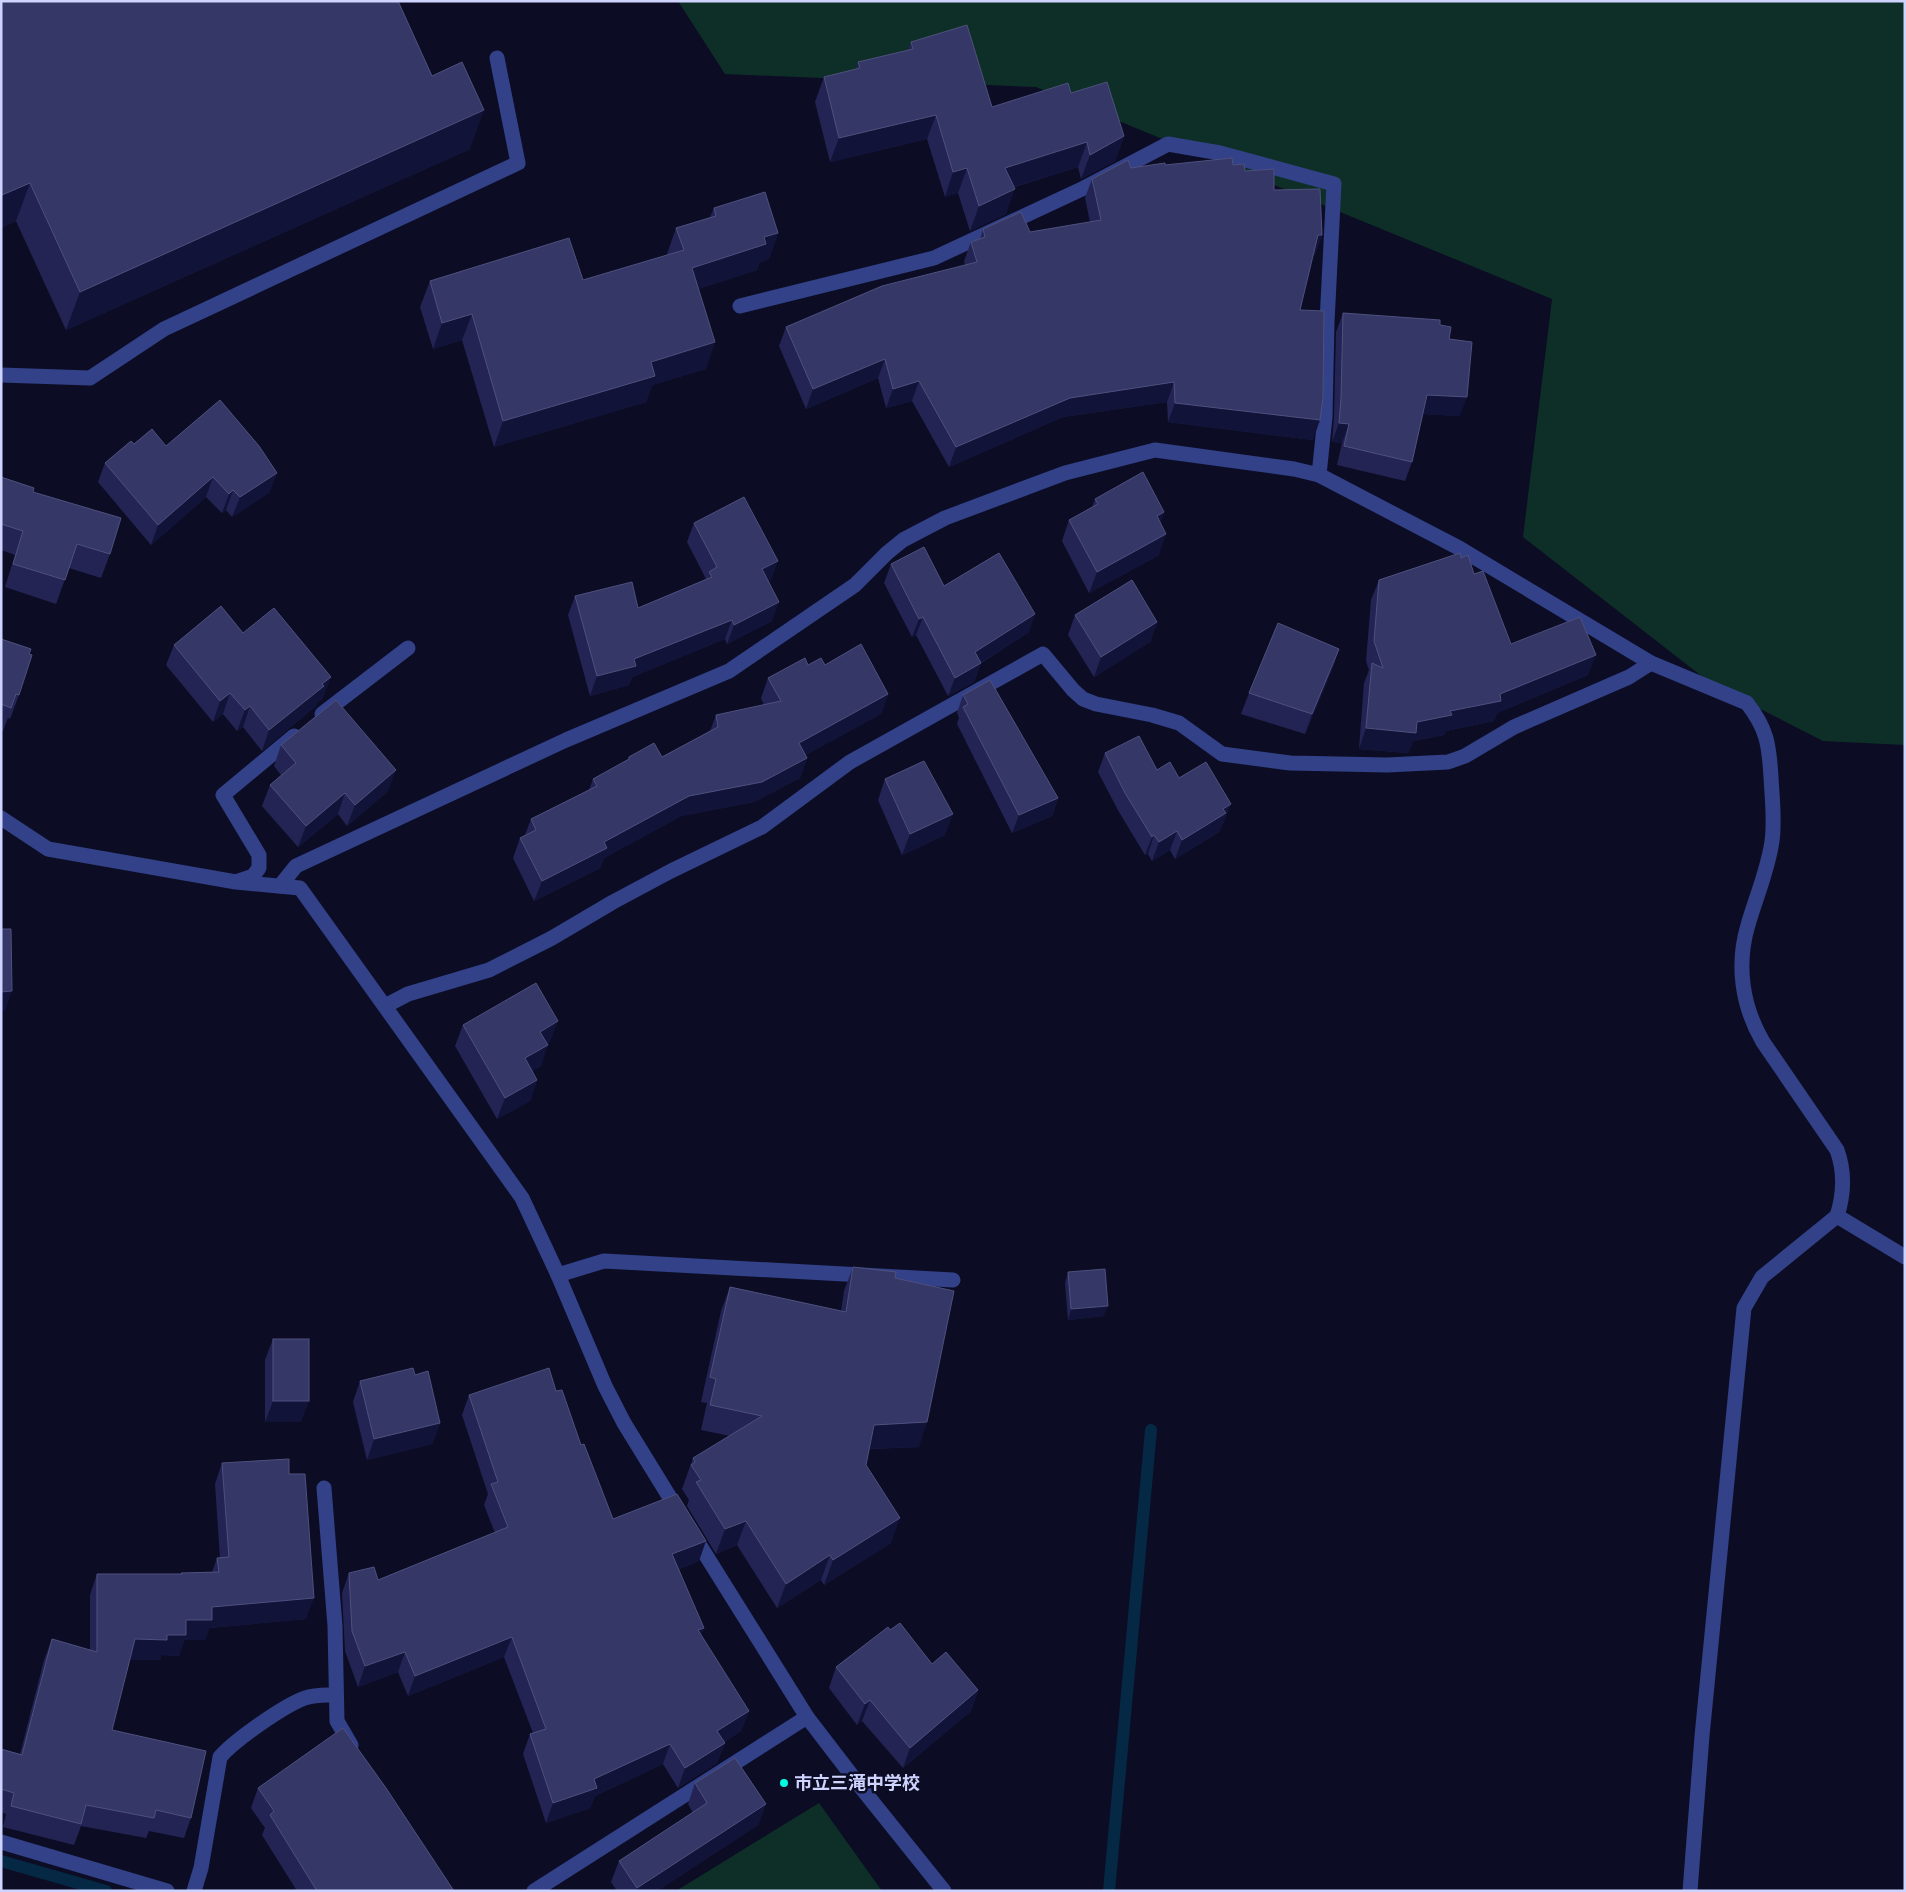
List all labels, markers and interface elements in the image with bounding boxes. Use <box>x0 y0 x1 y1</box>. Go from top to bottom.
place label: 市立三滝中学校 <box>794 1771 920 1796</box>
marker: 市立三滝中学校 <box>778 1777 790 1789</box>

